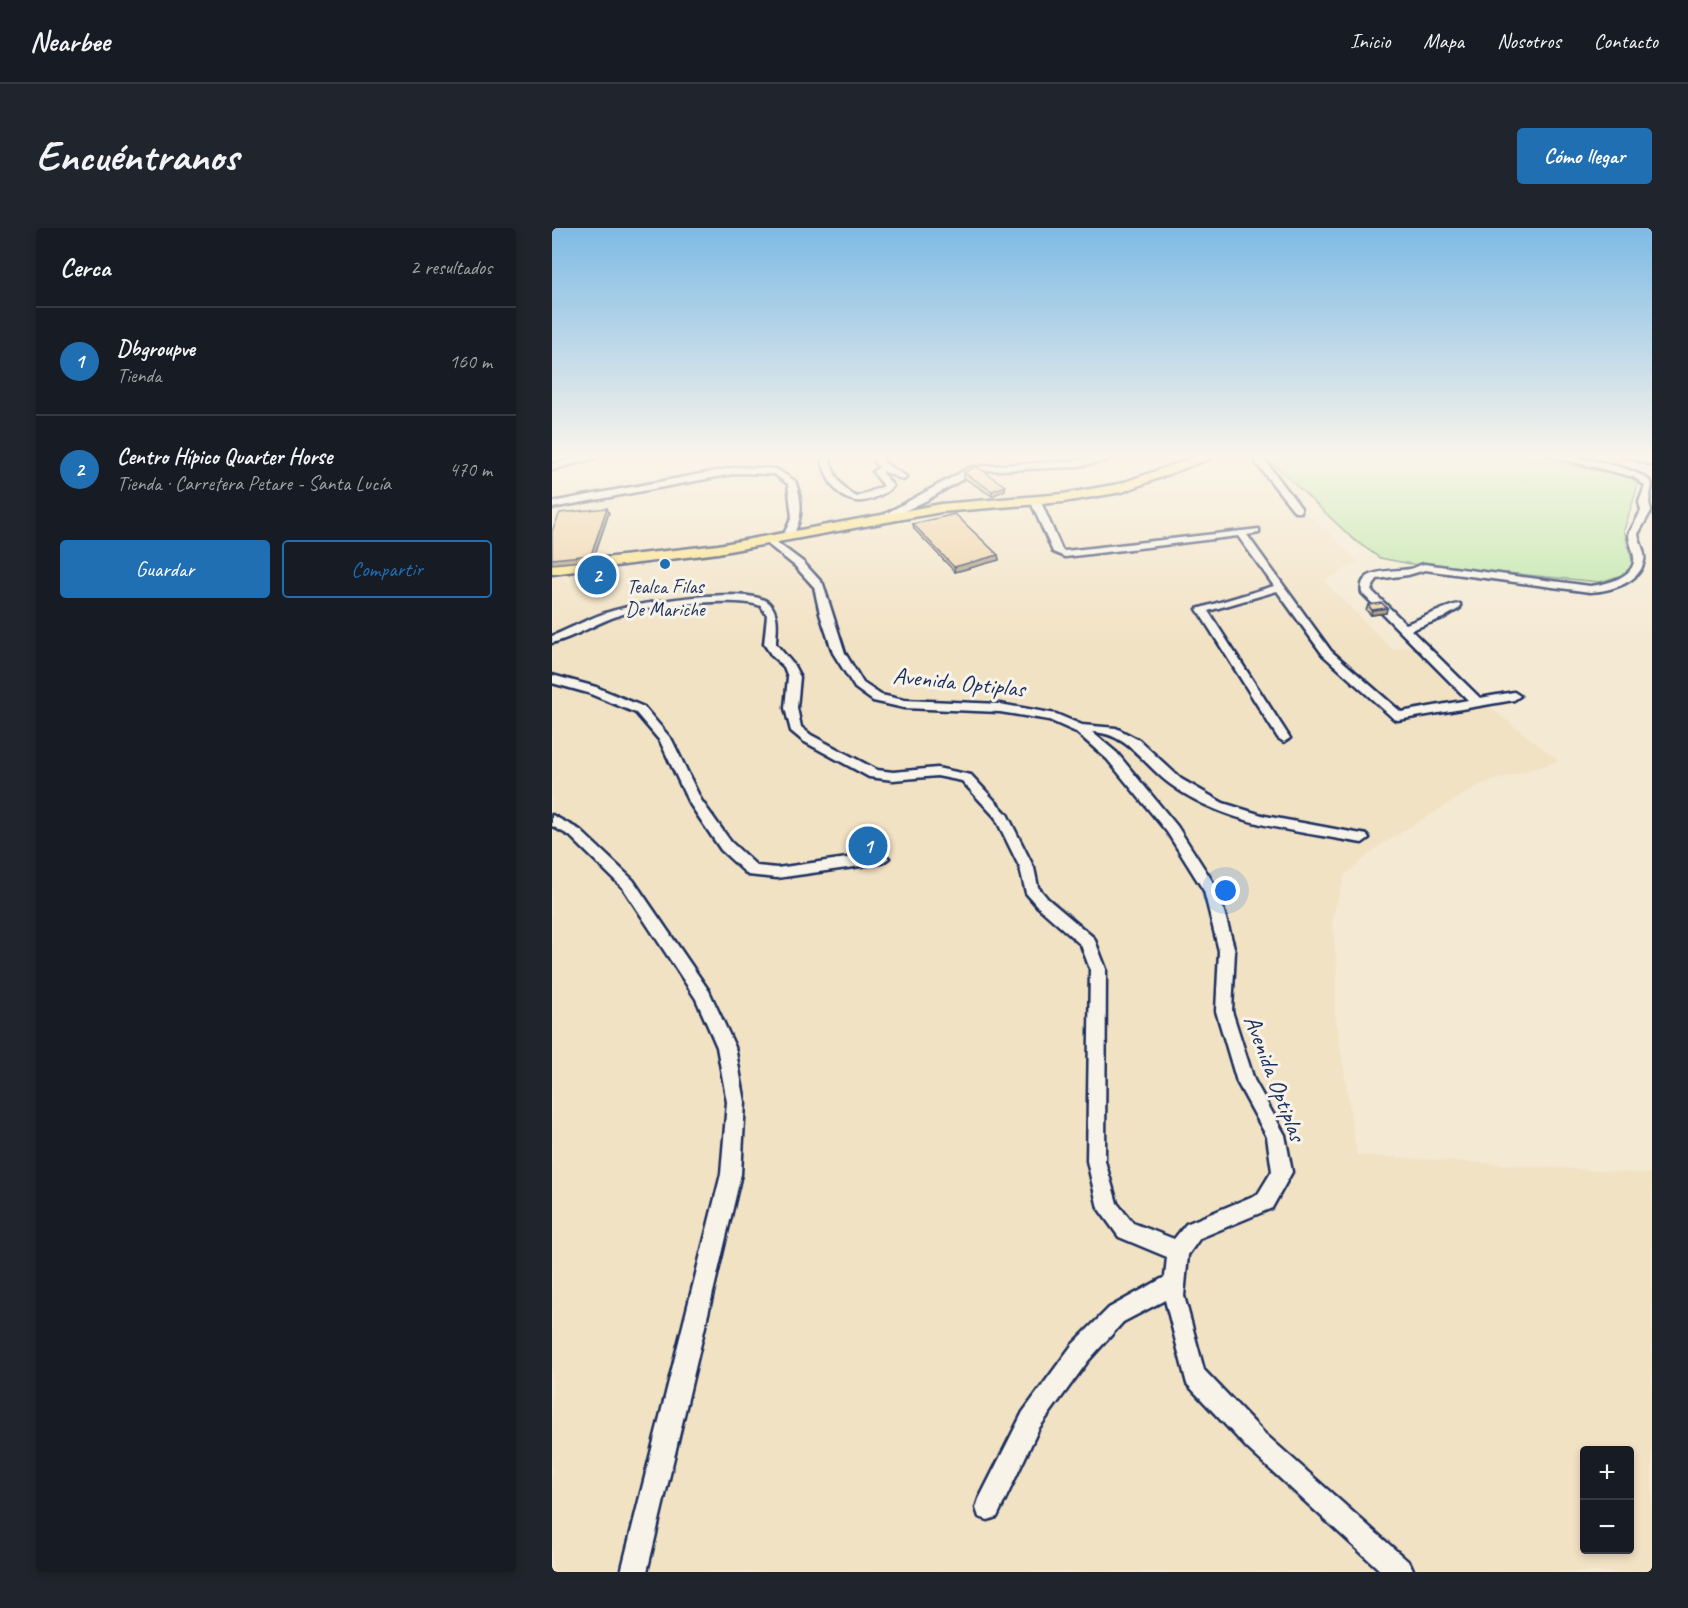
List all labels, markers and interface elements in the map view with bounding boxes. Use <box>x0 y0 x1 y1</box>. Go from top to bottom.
text: Nearbee <box>30 24 110 59</box>
text: Inicio <box>1350 28 1390 54</box>
text: Mapa <box>1423 28 1464 54</box>
text: Nosotros <box>1497 28 1561 54</box>
text: Contacto <box>1594 28 1658 54</box>
button: Cómo llegar <box>1517 128 1652 184</box>
text: Encuéntranos <box>36 130 238 183</box>
text: Cerca <box>60 251 110 284</box>
text: 2 resultados <box>410 255 492 280</box>
text: Dbgroupve <box>117 335 195 363</box>
text: 1 <box>75 349 84 374</box>
text: 160 m <box>449 349 492 374</box>
text: Tienda <box>117 363 161 388</box>
text: Centro Hípico Quarter Horse <box>117 443 332 471</box>
text: 2 <box>75 457 84 482</box>
text: 470 m <box>449 457 492 482</box>
text: Tienda · Carretera Petare - Santa Lucía <box>117 471 391 496</box>
button: Guardar <box>60 540 270 598</box>
button: Compartir <box>282 540 492 598</box>
pin: 2 <box>578 552 616 598</box>
marker: Tealca Filas De Mariche <box>658 557 672 571</box>
place label: Tealca Filas De Mariche <box>625 574 706 622</box>
street label: Avenida Optiplas <box>891 660 1028 704</box>
pin: 1 <box>848 824 888 868</box>
your location <box>1211 876 1240 905</box>
street label: Avenida Optiplas <box>1237 1011 1313 1147</box>
map controls <box>1580 1446 1634 1554</box>
button: + <box>1580 1446 1634 1500</box>
button: − <box>1580 1500 1634 1554</box>

